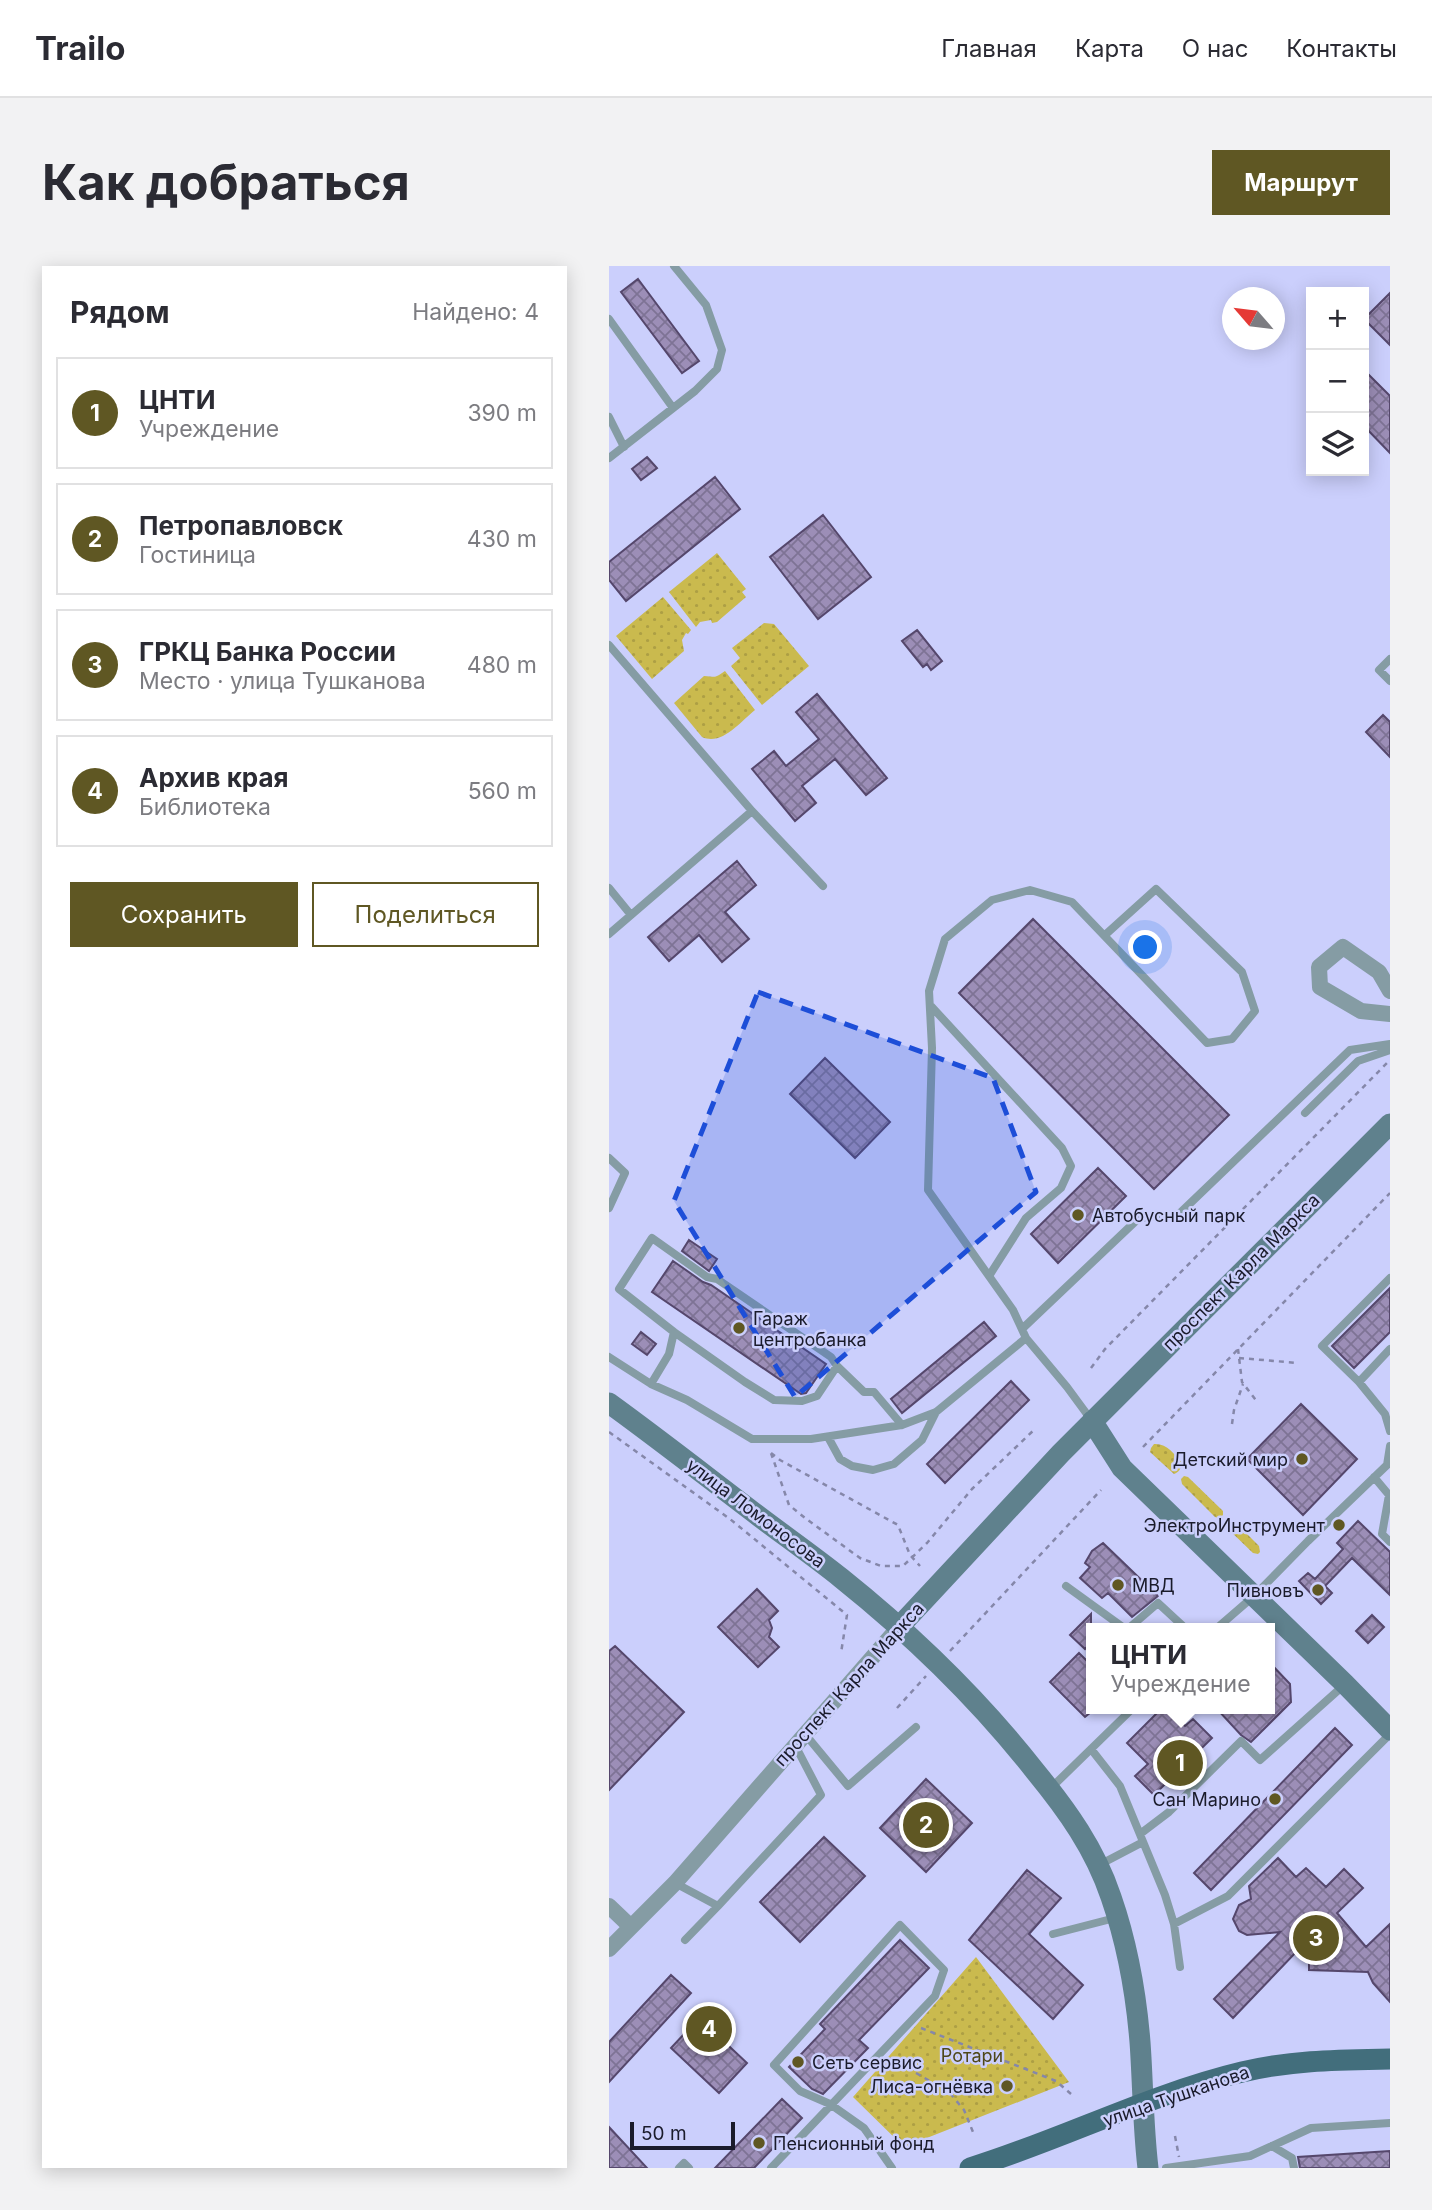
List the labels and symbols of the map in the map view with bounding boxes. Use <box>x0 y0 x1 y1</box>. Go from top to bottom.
north arrow <box>1222 287 1285 350</box>
your location <box>1128 930 1162 964</box>
street label: проспект Карла Маркса <box>1158 1189 1324 1355</box>
place label: Автобусный парк <box>1092 1205 1245 1226</box>
marker: Автобусный парк <box>1070 1207 1086 1223</box>
place label: Гараж центробанка <box>753 1308 867 1350</box>
marker: Гараж центробанка <box>731 1320 747 1336</box>
place label: Детский мир <box>1173 1449 1288 1470</box>
marker: Детский мир <box>1294 1451 1310 1467</box>
street label: улица Ломоносова <box>683 1454 829 1572</box>
place label: ЭлектроИнструмент <box>1143 1515 1326 1536</box>
marker: ЭлектроИнструмент <box>1331 1517 1347 1533</box>
place label: МВД <box>1132 1575 1175 1596</box>
marker: МВД <box>1110 1577 1126 1593</box>
place label: Пивновъ <box>1227 1580 1304 1601</box>
marker: Пивновъ <box>1310 1582 1326 1598</box>
street label: проспект Карла Маркса <box>770 1598 928 1770</box>
pin: 1 <box>1157 1737 1203 1789</box>
place label: Сан Марино <box>1153 1789 1261 1810</box>
marker: Сан Марино <box>1267 1791 1283 1807</box>
pin: 2 <box>903 1799 949 1851</box>
pin: 3 <box>1293 1912 1339 1964</box>
pin: 4 <box>686 2003 732 2055</box>
park label: Ротари <box>941 2045 1003 2066</box>
place label: Сеть сервис <box>812 2052 922 2073</box>
marker: Сеть сервис <box>790 2054 806 2070</box>
street label: улица Тушканова <box>1100 2061 1252 2131</box>
place label: Лиса-огнёвка <box>870 2076 993 2097</box>
marker: Лиса-огнёвка <box>999 2078 1015 2094</box>
scale bar <box>630 2119 735 2151</box>
place label: Пенсионный фонд <box>773 2133 935 2154</box>
marker: Пенсионный фонд <box>751 2135 767 2151</box>

